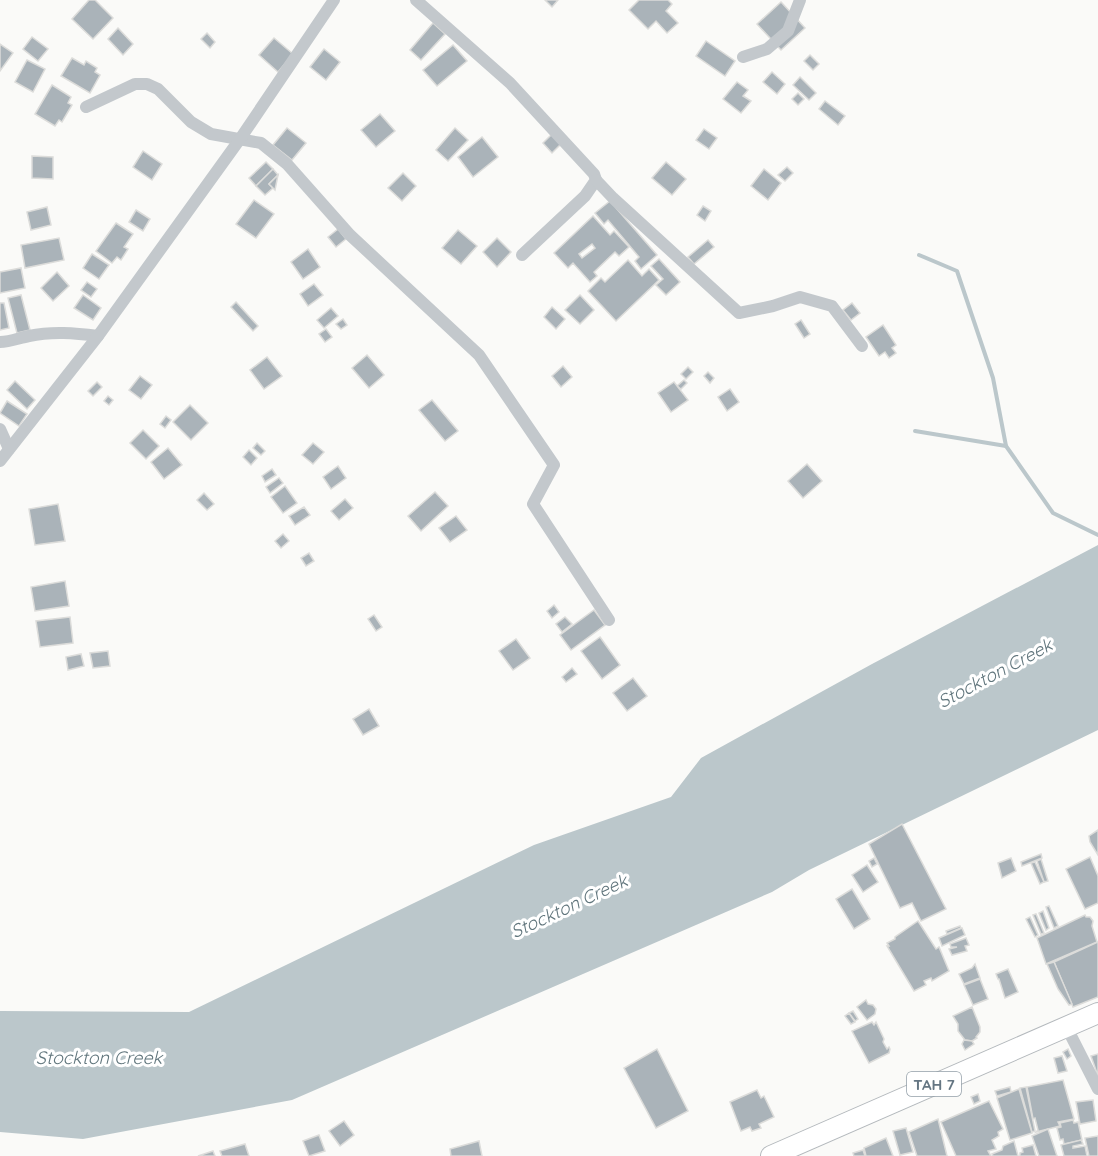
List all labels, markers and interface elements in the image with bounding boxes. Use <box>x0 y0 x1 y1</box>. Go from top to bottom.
water label: Stockton Creek <box>934 633 1057 713</box>
water label: Stockton Creek <box>507 868 632 943</box>
water label: Stockton Creek <box>36 1046 164 1069</box>
road number: TAH 7 <box>907 1072 961 1096</box>

